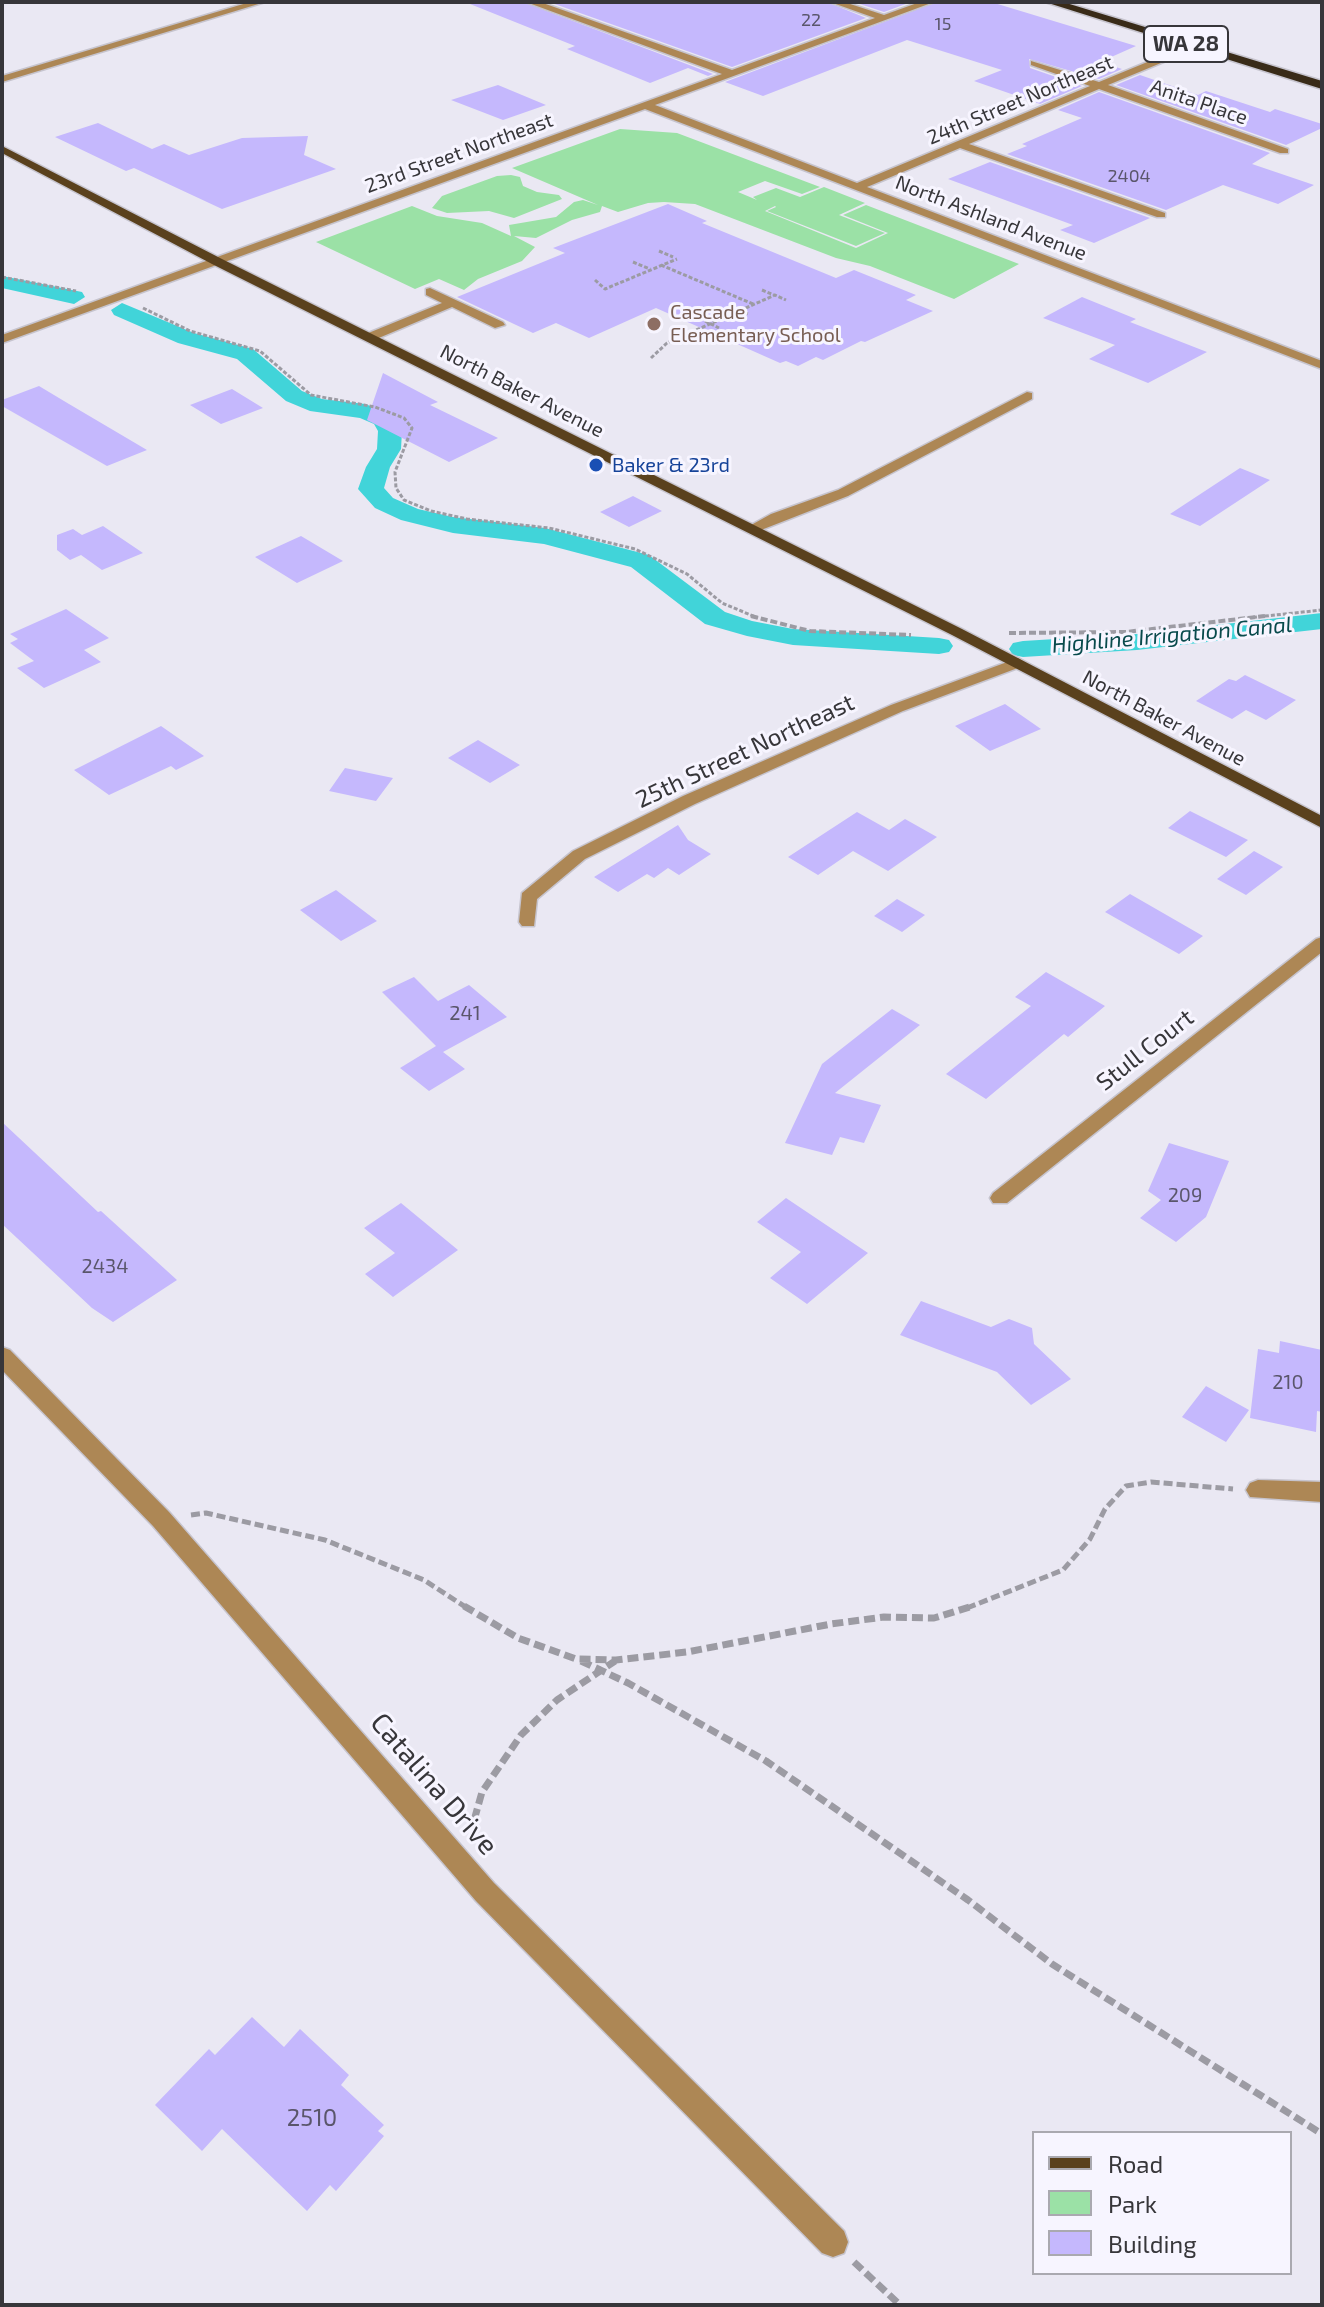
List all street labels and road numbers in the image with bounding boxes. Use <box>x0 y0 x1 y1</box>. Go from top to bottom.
road number: WA 28 <box>1144 26 1228 62</box>
street label: 24th Street Northeast <box>923 50 1117 150</box>
street label: Anita Place <box>1147 74 1251 130</box>
street label: 23rd Street Northeast <box>362 108 556 198</box>
street label: North Ashland Avenue <box>892 170 1090 266</box>
street label: North Baker Avenue <box>436 339 608 443</box>
street label: North Baker Avenue <box>1079 665 1249 771</box>
street label: 25th Street Northeast <box>631 688 859 814</box>
street label: Stull Court <box>1091 1003 1199 1097</box>
street label: Catalina Drive <box>363 1706 505 1862</box>

